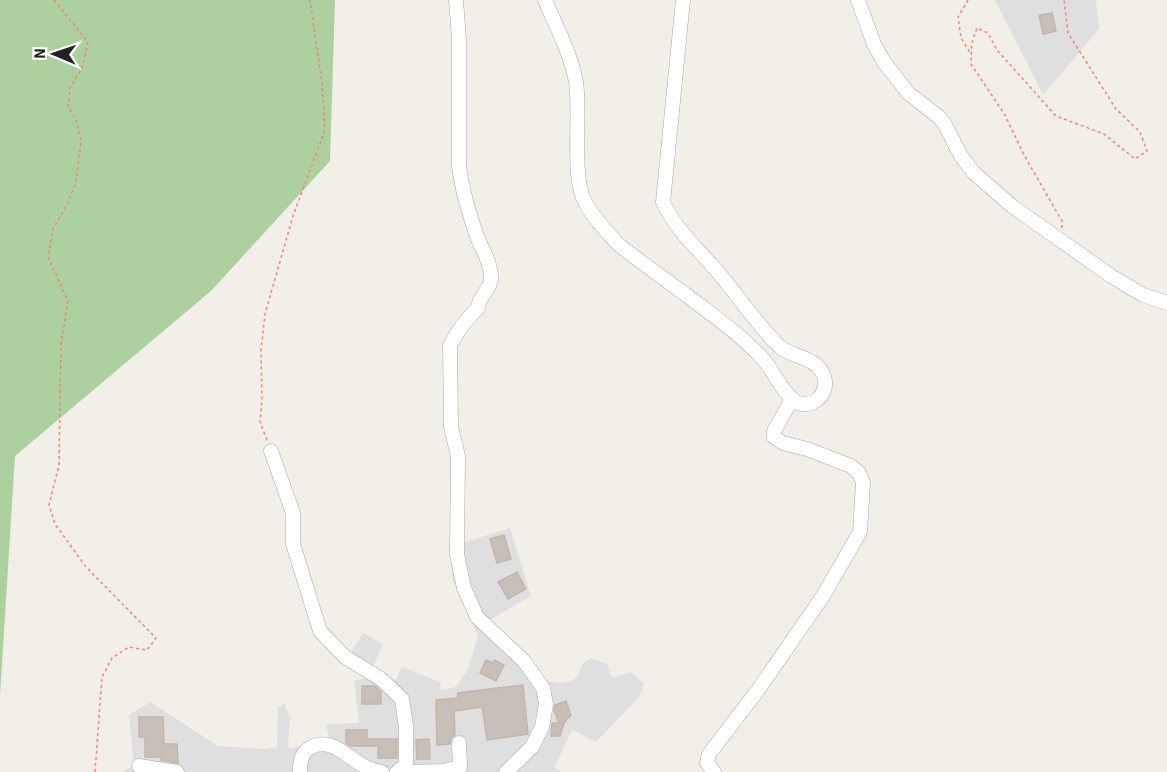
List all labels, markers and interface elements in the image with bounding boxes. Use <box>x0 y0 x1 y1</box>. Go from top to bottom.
north arrow <box>24 24 84 84</box>
text: N <box>29 48 51 59</box>

